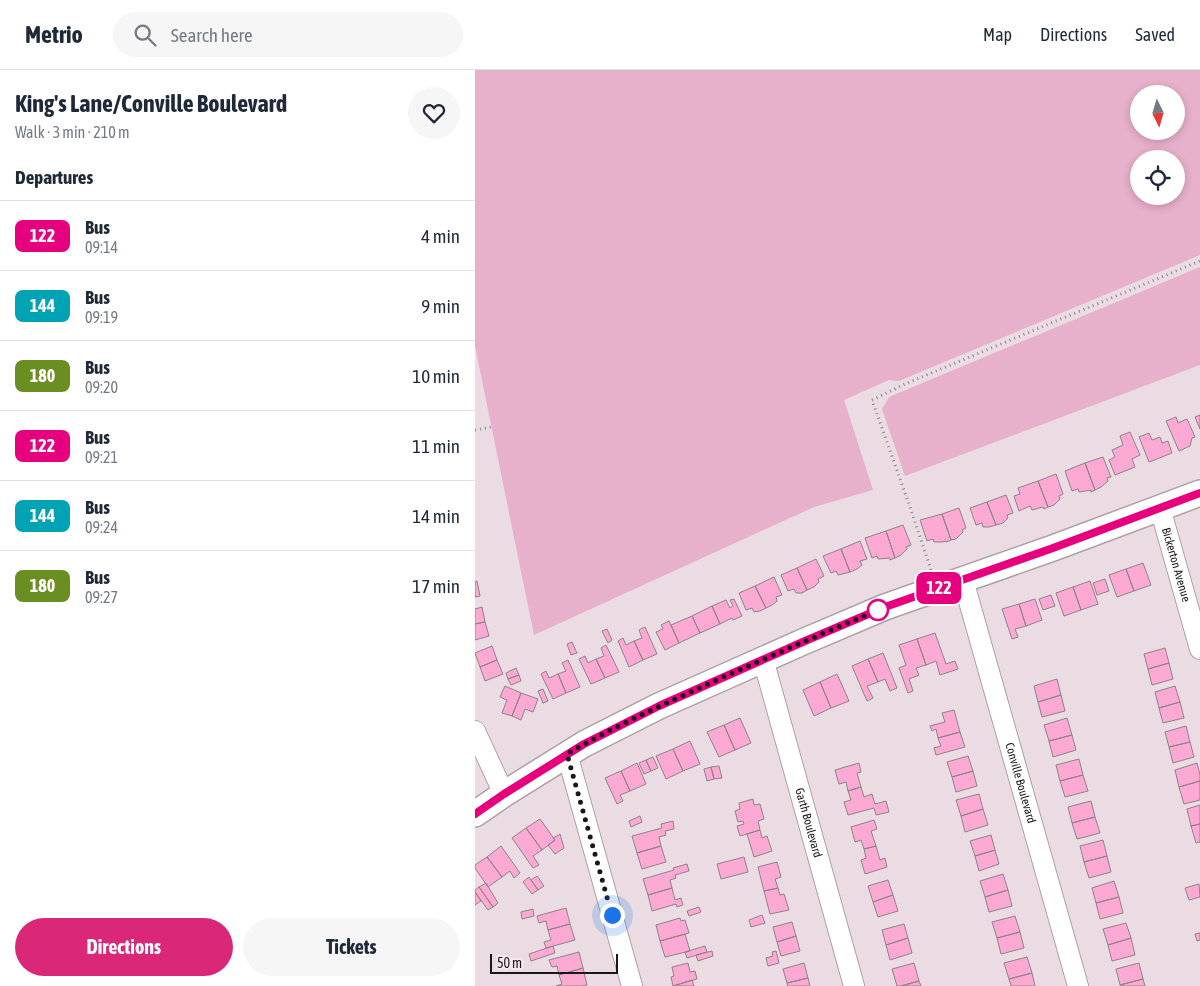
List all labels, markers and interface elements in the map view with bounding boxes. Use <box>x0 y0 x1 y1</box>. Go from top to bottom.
search box <box>113 12 463 57</box>
text: Metrio <box>25 21 83 48</box>
icon: search <box>131 21 159 49</box>
text: Search here <box>171 24 253 46</box>
text: Map <box>983 24 1012 45</box>
text: Directions <box>1040 24 1107 45</box>
text: Saved <box>1135 24 1175 45</box>
north arrow <box>1130 85 1185 140</box>
map controls <box>1130 85 1185 205</box>
button: heart <box>408 87 460 139</box>
text: King's Lane/Conville Boulevard <box>15 90 287 117</box>
text: Walk · 3 min · 210 m <box>15 123 129 141</box>
button: locate <box>1130 150 1185 205</box>
text: Departures <box>15 166 93 188</box>
text: Bus <box>85 216 110 238</box>
text: 122 <box>30 225 55 246</box>
text: 4 min <box>421 225 460 247</box>
text: 09:14 <box>85 238 118 256</box>
text: Bus <box>85 286 110 308</box>
text: 144 <box>30 295 55 316</box>
text: 9 min <box>421 295 460 317</box>
text: 09:19 <box>85 308 118 326</box>
text: Bus <box>85 356 110 378</box>
text: 180 <box>30 365 55 386</box>
text: 10 min <box>412 365 460 387</box>
text: 09:20 <box>85 378 118 396</box>
text: Bus <box>85 426 110 448</box>
text: 122 <box>30 435 55 456</box>
text: 11 min <box>412 435 460 457</box>
text: 09:21 <box>85 448 118 466</box>
text: Bus <box>85 496 110 518</box>
text: 144 <box>30 505 55 526</box>
text: 14 min <box>412 505 460 527</box>
text: 09:24 <box>85 518 118 536</box>
street label: Bickerton Avenue <box>1159 526 1193 603</box>
text: Bus <box>85 566 110 588</box>
line badge: 122 <box>910 572 968 604</box>
text: 180 <box>30 575 55 596</box>
text: 17 min <box>412 575 460 597</box>
text: 122 <box>926 577 952 598</box>
text: 09:27 <box>85 588 118 606</box>
unlabelled marker <box>867 599 889 621</box>
street label: Conville Boulevard <box>1002 741 1039 825</box>
street label: Garth Boulevard <box>792 786 825 859</box>
your location <box>600 903 625 928</box>
button: Directions <box>15 918 233 976</box>
button: Tickets <box>243 918 460 976</box>
scale bar <box>490 951 617 974</box>
text: 50 m <box>497 955 522 971</box>

